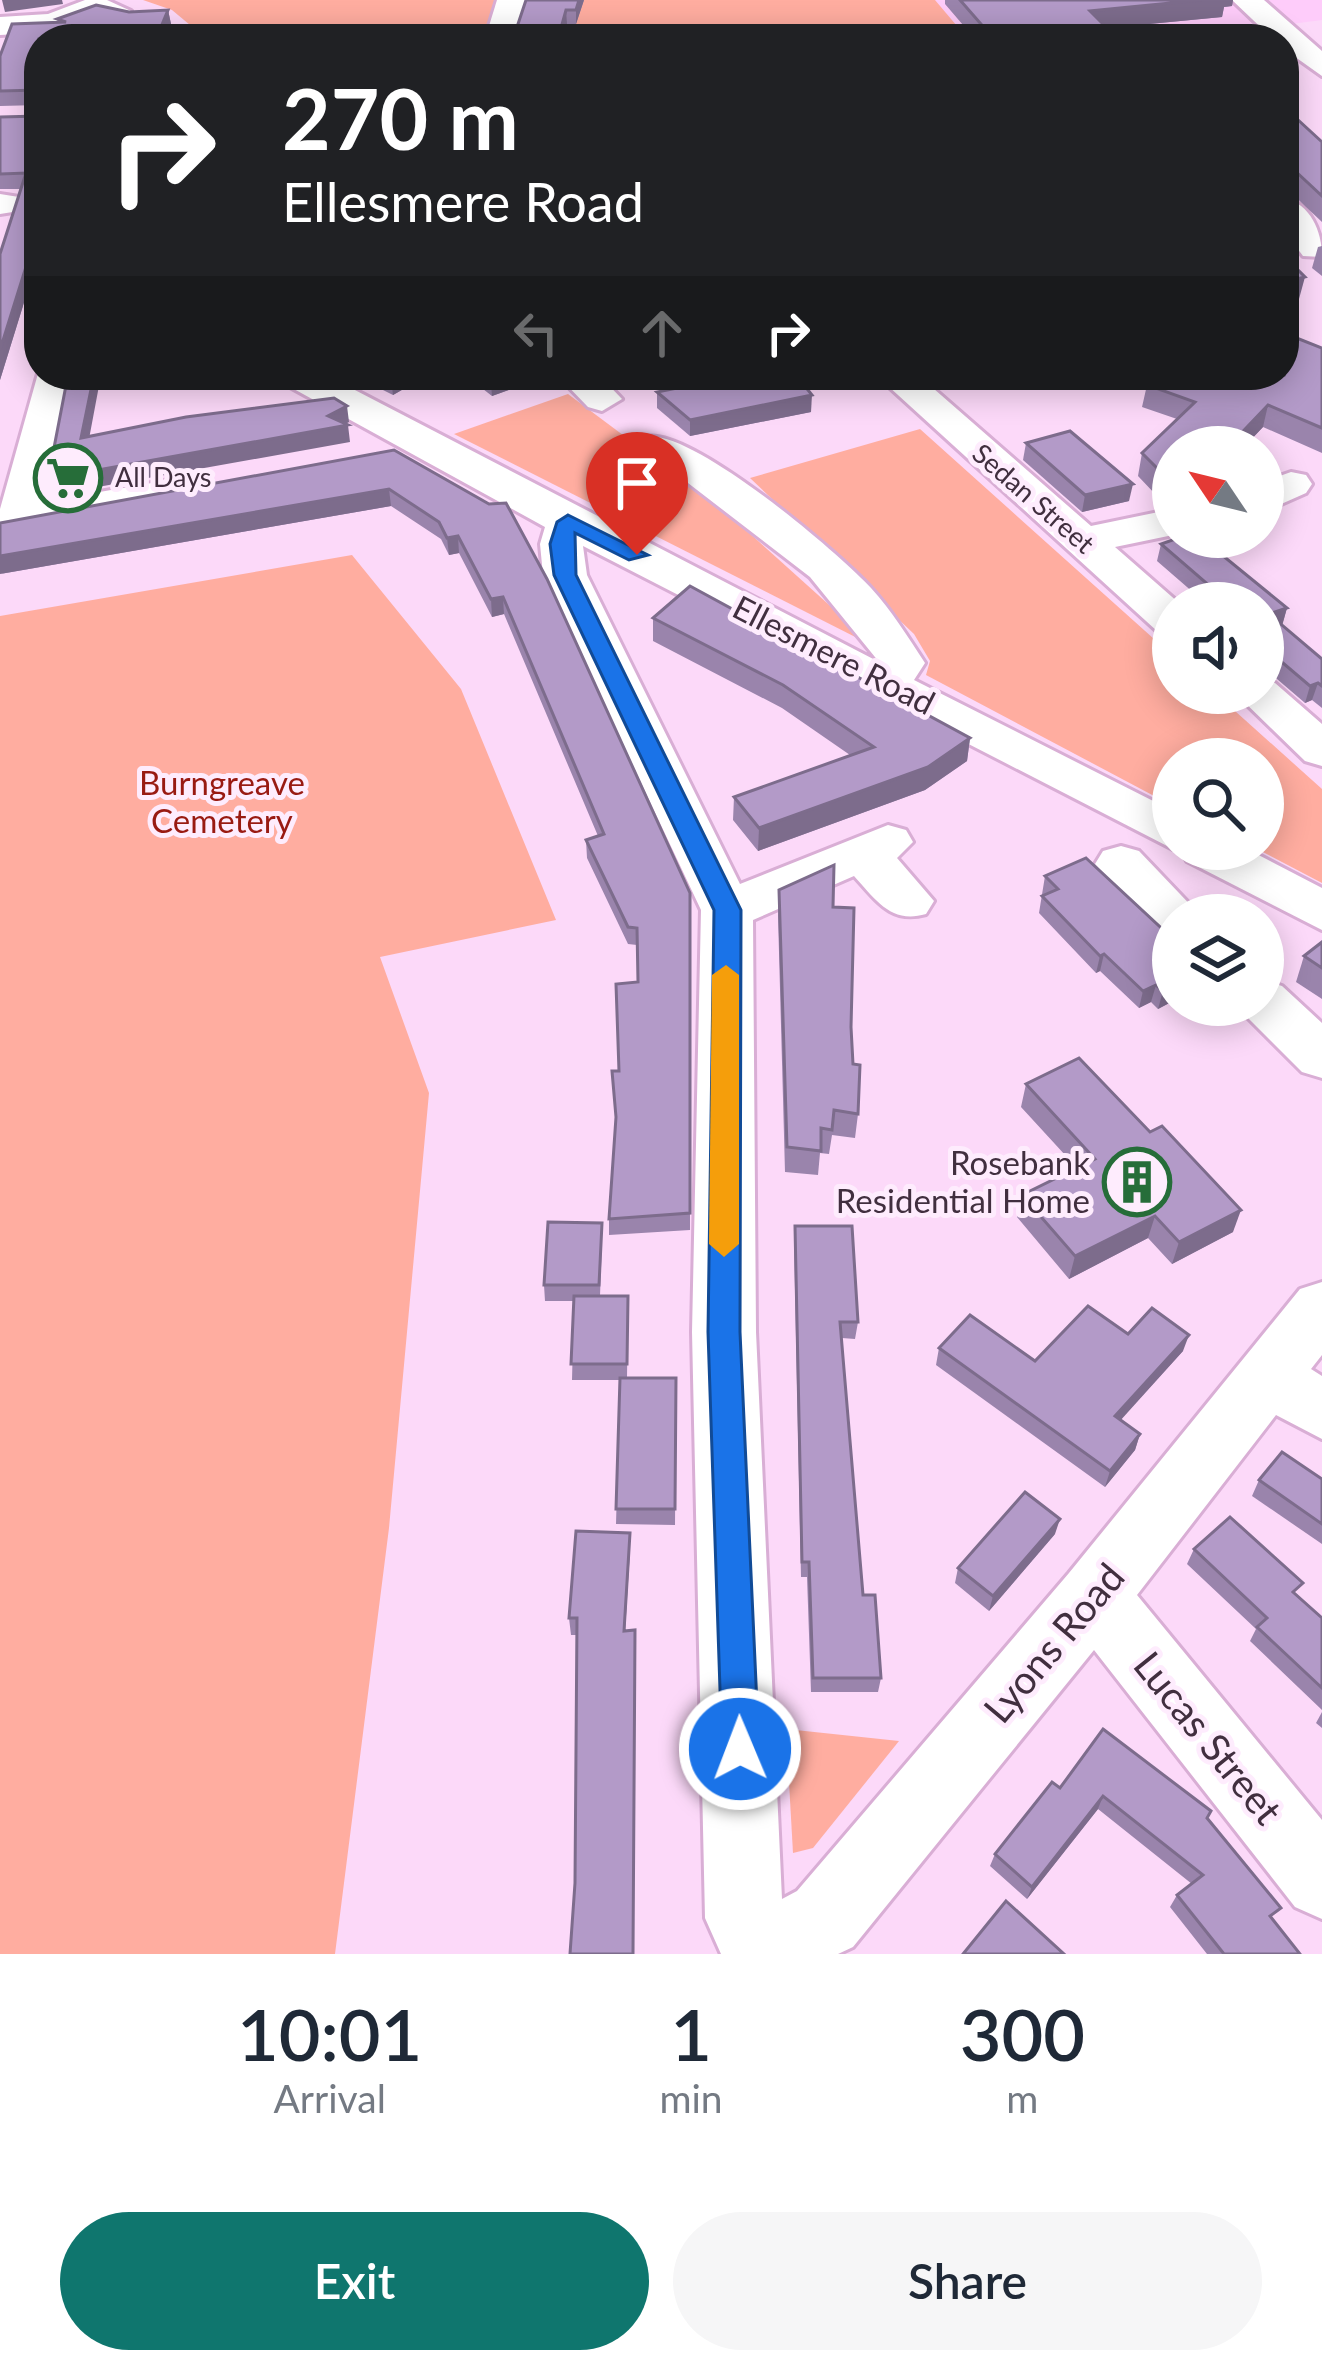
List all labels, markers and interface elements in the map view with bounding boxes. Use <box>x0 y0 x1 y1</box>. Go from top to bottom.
text: 270 m <box>282 67 519 168</box>
icon: right <box>84 72 240 228</box>
text: Ellesmere Road <box>282 169 644 234</box>
icon: left <box>503 300 569 366</box>
icon: ahead <box>629 300 695 366</box>
icon: right <box>755 300 821 366</box>
north arrow <box>1152 426 1284 558</box>
map controls <box>1152 426 1284 1026</box>
pin <box>586 432 688 555</box>
street label: Sedan Street <box>966 436 1102 560</box>
supermarket icon: All Days <box>33 443 103 513</box>
icon: arrive <box>604 450 670 516</box>
place label: All Days <box>115 460 212 493</box>
button: sound <box>1152 582 1284 714</box>
street label: Ellesmere Road <box>727 586 942 722</box>
button: search <box>1152 738 1284 870</box>
park label: Burngreave Cemetery <box>139 762 305 840</box>
button: layers <box>1152 894 1284 1026</box>
place label: Rosebank Residential Home <box>836 1142 1090 1220</box>
building icon: Rosebank Residential Home <box>1102 1147 1172 1217</box>
street label: Lyons Road <box>974 1554 1133 1731</box>
street label: Lucas Street <box>1125 1642 1292 1833</box>
position arrow <box>677 1686 803 1812</box>
text: 10:01 <box>237 1990 422 2076</box>
text: 1 <box>670 1990 712 2076</box>
text: 300 <box>960 1990 1085 2076</box>
text: Arrival <box>274 2075 386 2121</box>
text: min <box>659 2075 723 2121</box>
text: m <box>1006 2075 1038 2121</box>
button: Exit <box>60 2212 649 2350</box>
button: Share <box>673 2212 1262 2350</box>

